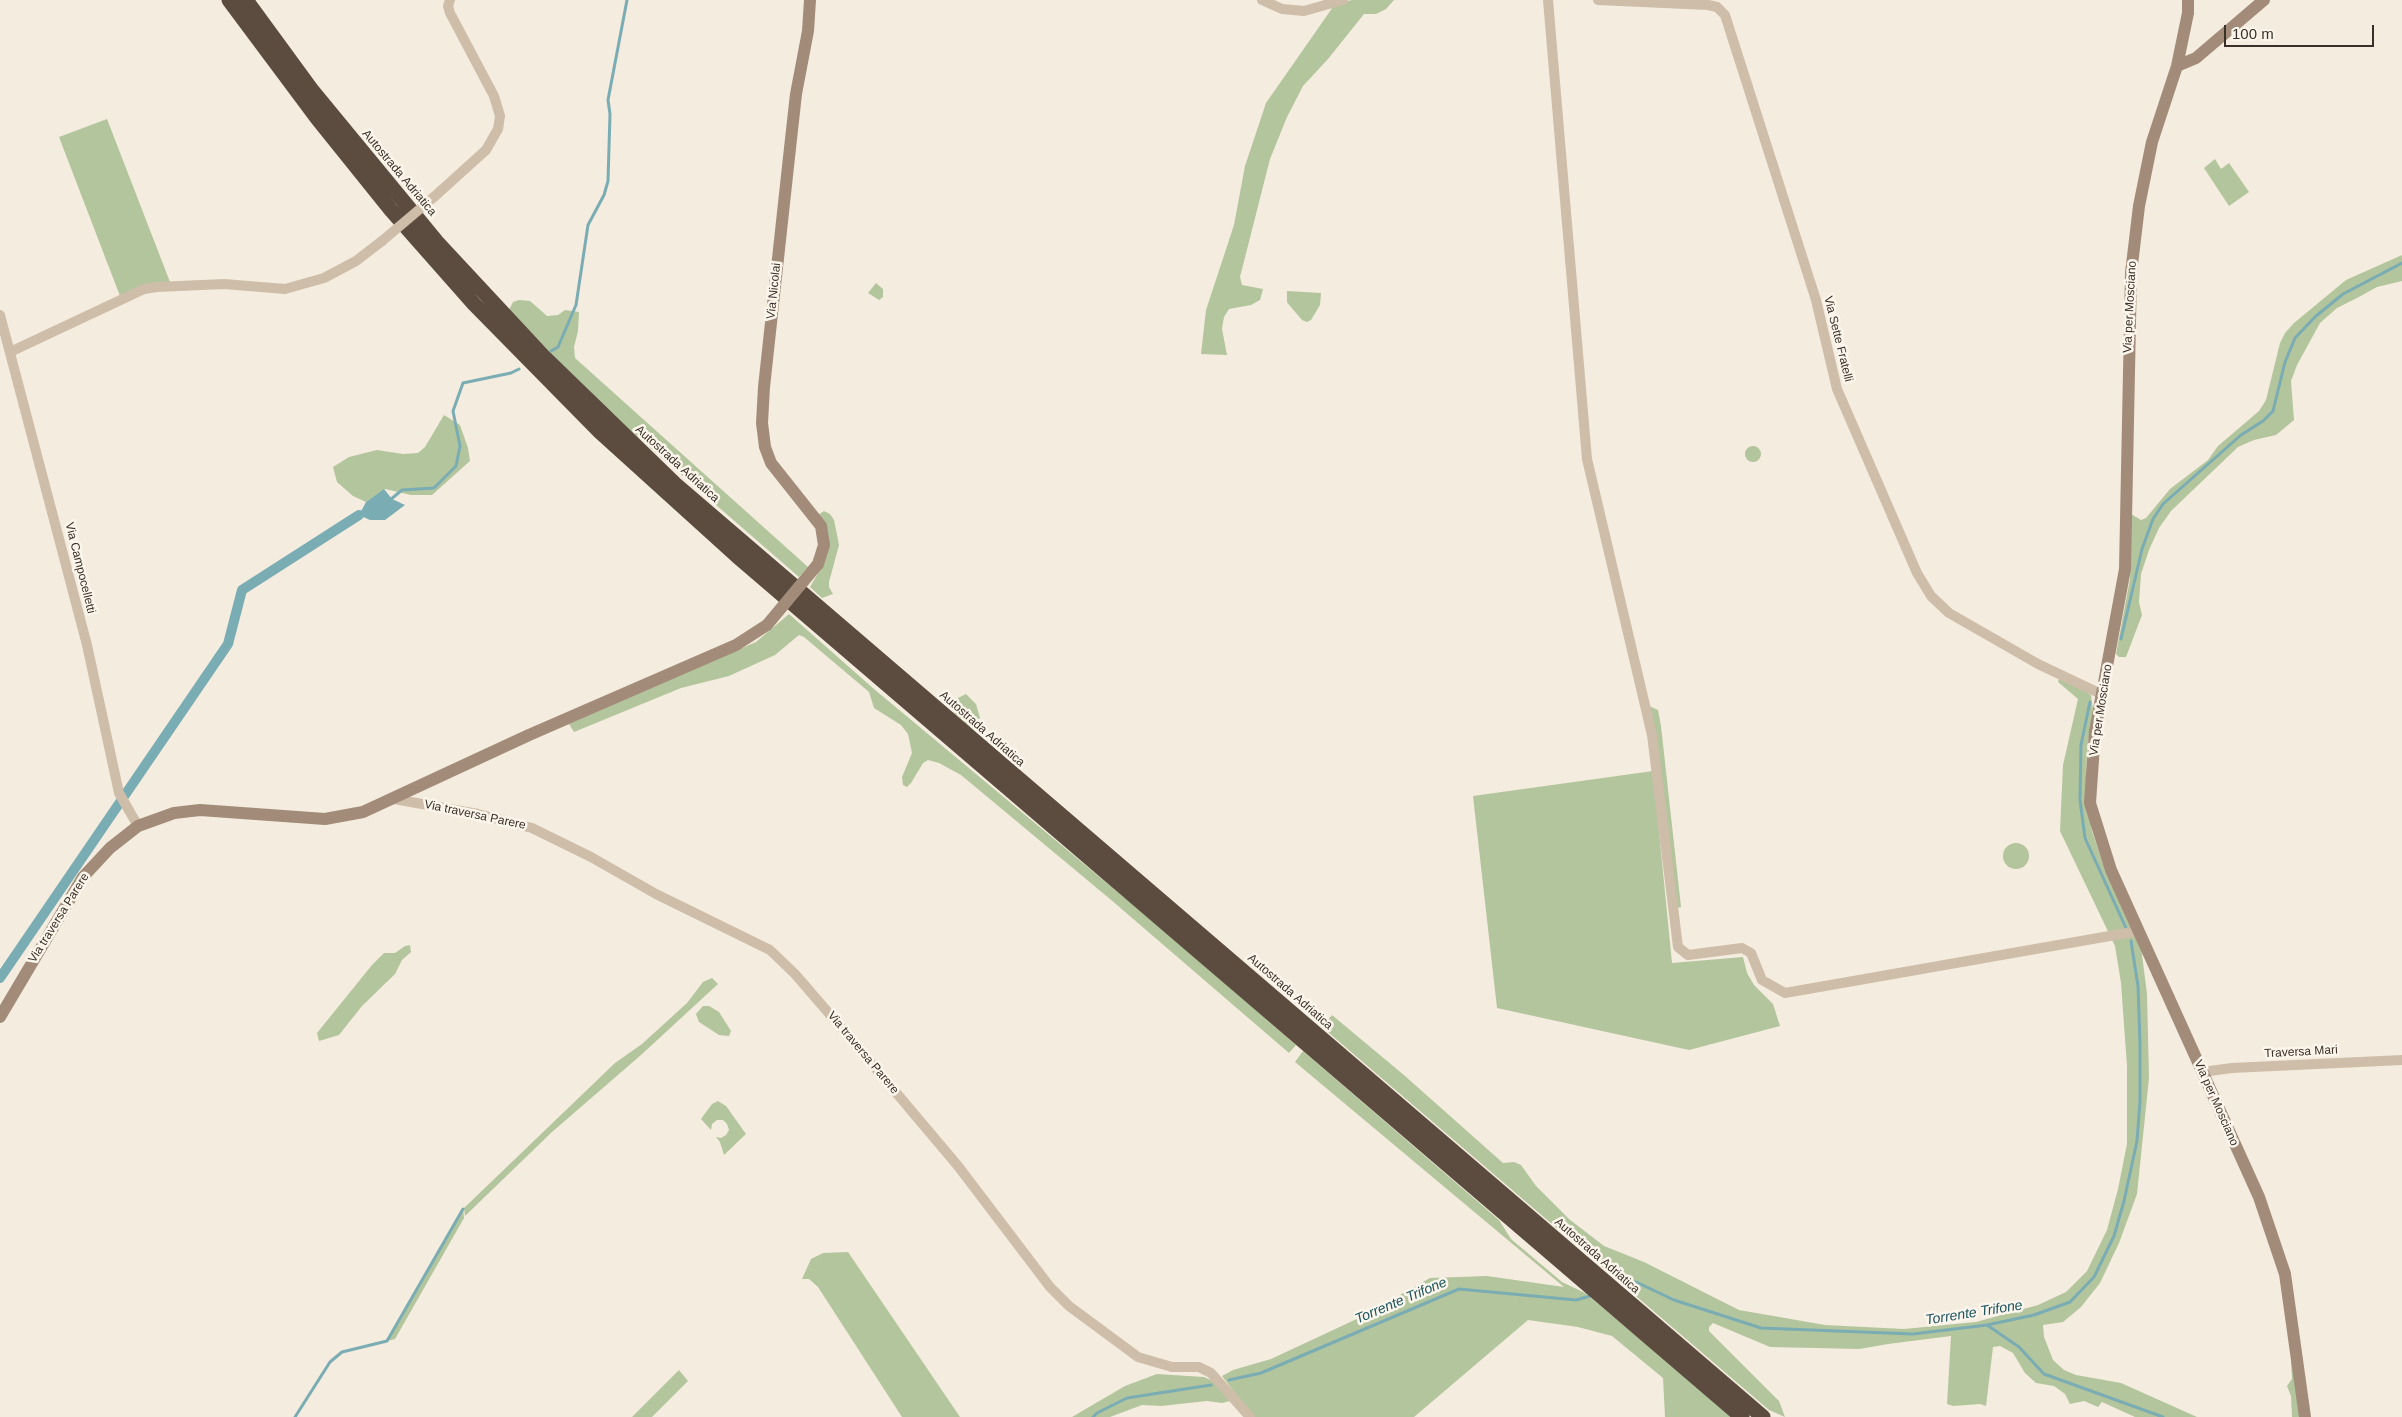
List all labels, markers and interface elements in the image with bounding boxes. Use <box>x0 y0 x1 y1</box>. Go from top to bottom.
scale bar <box>2227 15 2377 47</box>
text: 100 m <box>2232 25 2274 42</box>
street label: Autostrada Adriatica <box>359 127 439 219</box>
street label: Via per Mosciano <box>2120 260 2140 354</box>
street label: Via Nicolai <box>764 262 784 320</box>
street label: Via Sette Fratelli <box>1820 295 1856 383</box>
street label: Autostrada Adriatica <box>632 422 722 506</box>
street label: Via Campocelletti <box>62 521 98 615</box>
street label: Via per Mosciano <box>2087 663 2115 757</box>
street label: Autostrada Adriatica <box>936 688 1028 770</box>
street label: Via traversa Parere <box>423 797 527 833</box>
street label: Via traversa Parere <box>26 870 92 966</box>
street label: Autostrada Adriatica <box>1244 951 1336 1033</box>
street label: Via traversa Parere <box>824 1009 902 1097</box>
street label: Traversa Mari <box>2264 1043 2338 1061</box>
street label: Via per Mosciano <box>2191 1058 2241 1148</box>
street label: Autostrada Adriatica <box>1551 1215 1643 1297</box>
water label: Torrente Trifone <box>1353 1274 1449 1328</box>
water label: Torrente Trifone <box>1924 1297 2024 1329</box>

